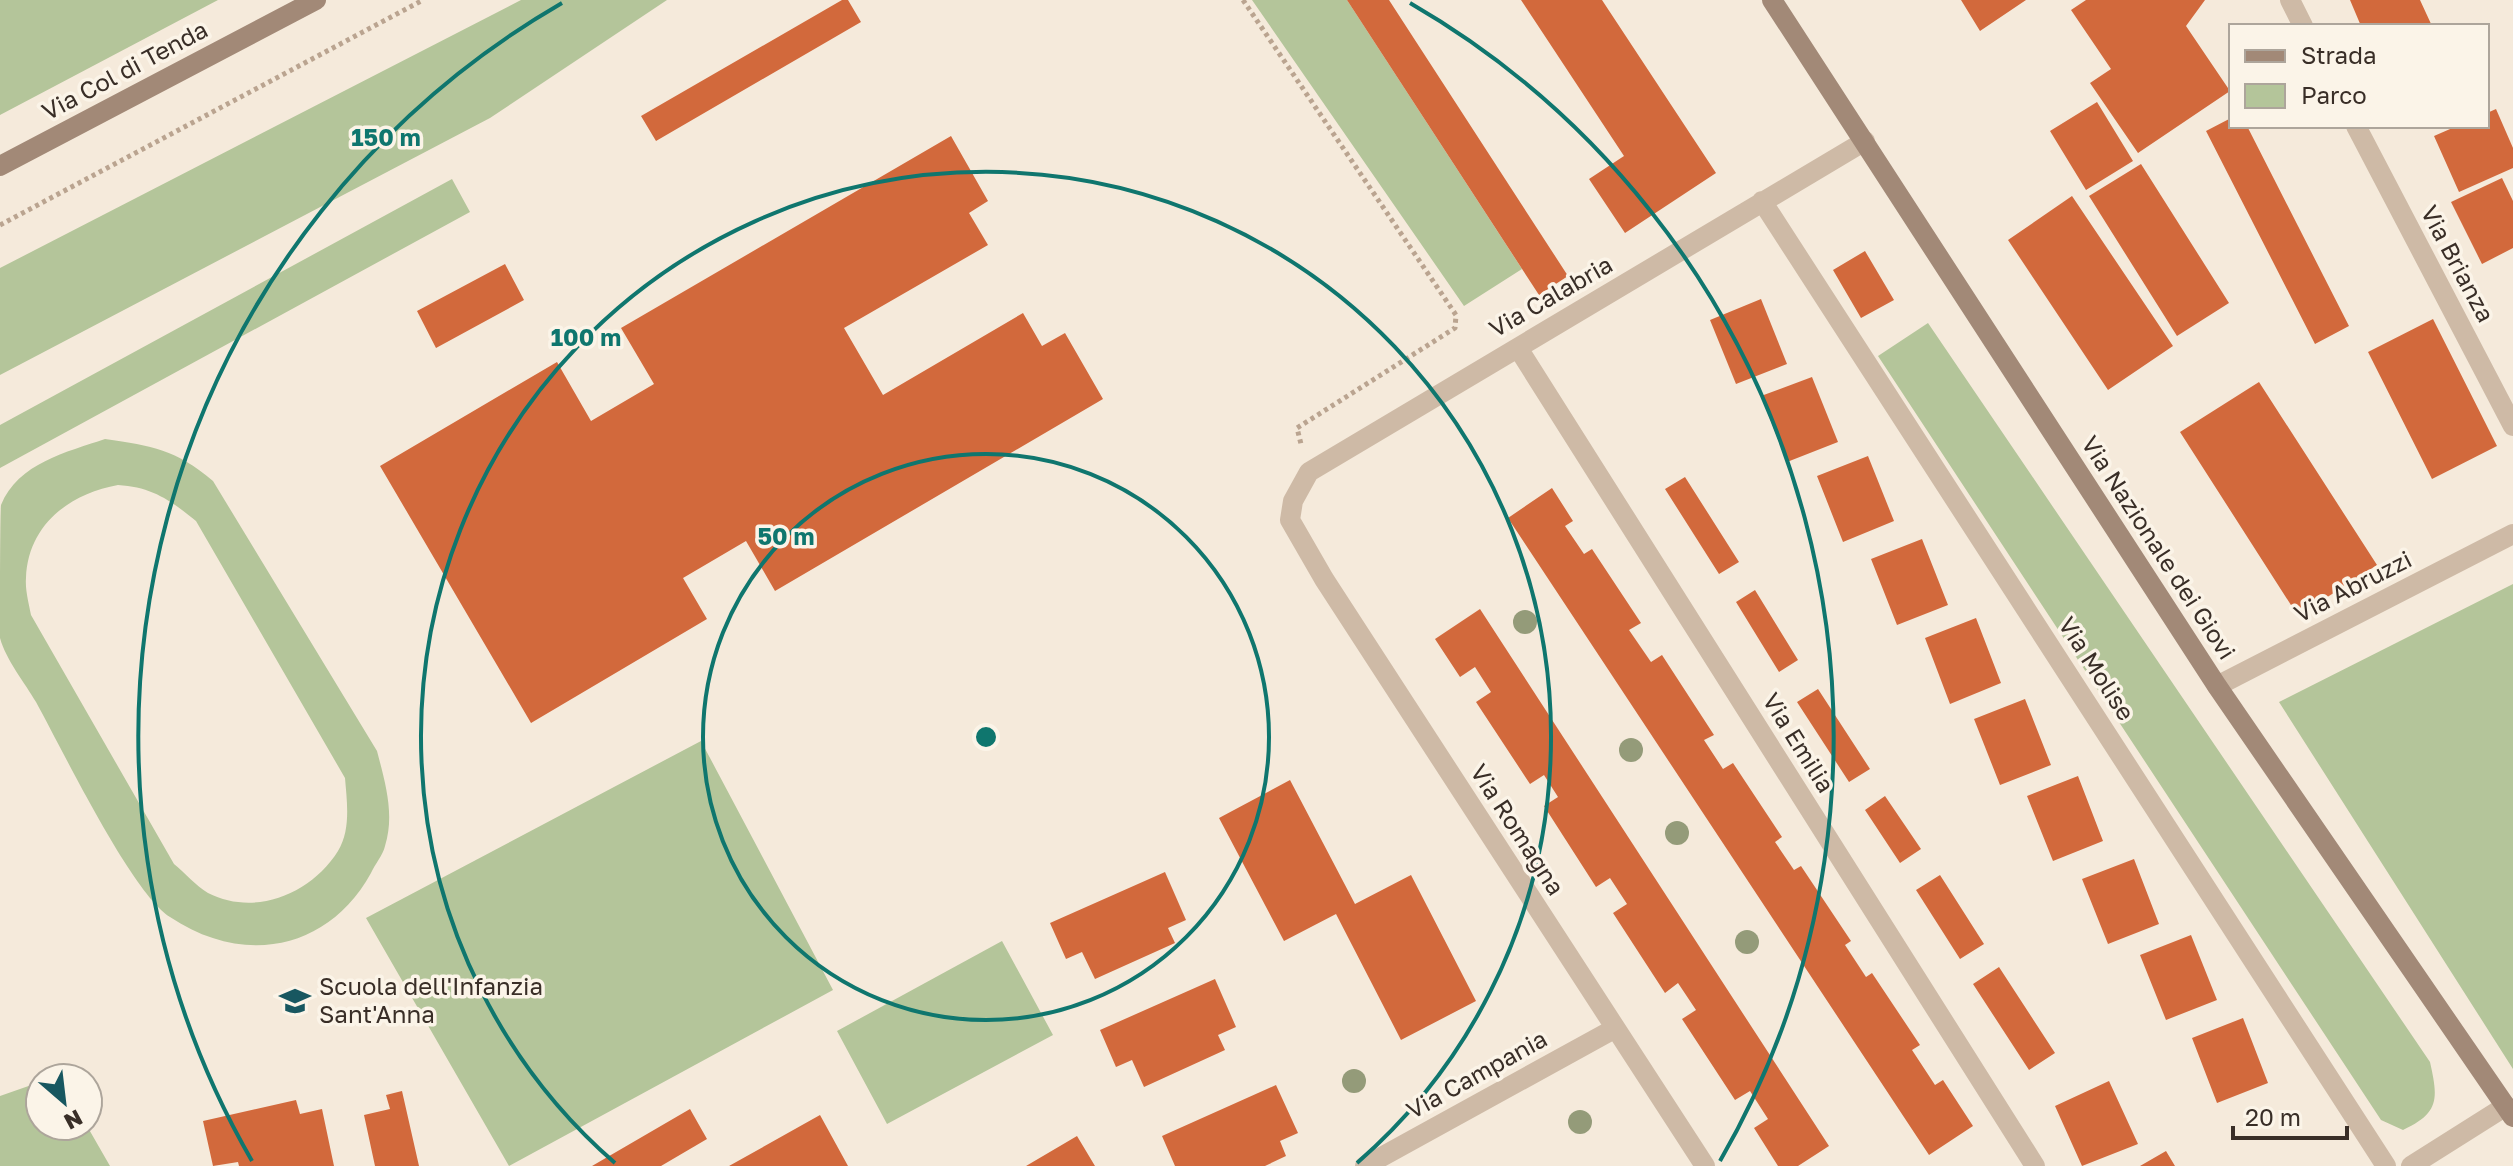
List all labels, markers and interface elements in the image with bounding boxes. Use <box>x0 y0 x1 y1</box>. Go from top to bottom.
street label: Via Col di Tenda <box>37 14 212 126</box>
legend <box>2229 24 2489 128</box>
text: Strada <box>2301 40 2376 69</box>
text: Parco <box>2301 80 2367 109</box>
text: 150 m <box>351 122 421 151</box>
street label: Via Brianza <box>2415 200 2501 327</box>
street label: Via Calabria <box>1484 249 1617 343</box>
text: 100 m <box>551 322 621 351</box>
street label: Via Nazionale dei Giovi <box>2076 430 2242 664</box>
text: 50 m <box>757 521 815 550</box>
street label: Via Abruzzi <box>2289 544 2416 628</box>
street label: Via Molise <box>2053 611 2142 726</box>
street label: Via Emilia <box>1757 687 1841 797</box>
centre of rings <box>972 723 1000 751</box>
street label: Via Romagna <box>1465 758 1571 900</box>
place label: Scuola dell'Infanzia Sant'Anna <box>319 971 543 1028</box>
school or university icon: Scuola dell'Infanzia Sant'Anna <box>278 984 312 1018</box>
street label: Via Campania <box>1401 1023 1552 1124</box>
north arrow <box>24 1062 104 1142</box>
scale bar <box>2233 1090 2347 1140</box>
text: 20 m <box>2245 1102 2301 1131</box>
text: N <box>60 1104 87 1136</box>

